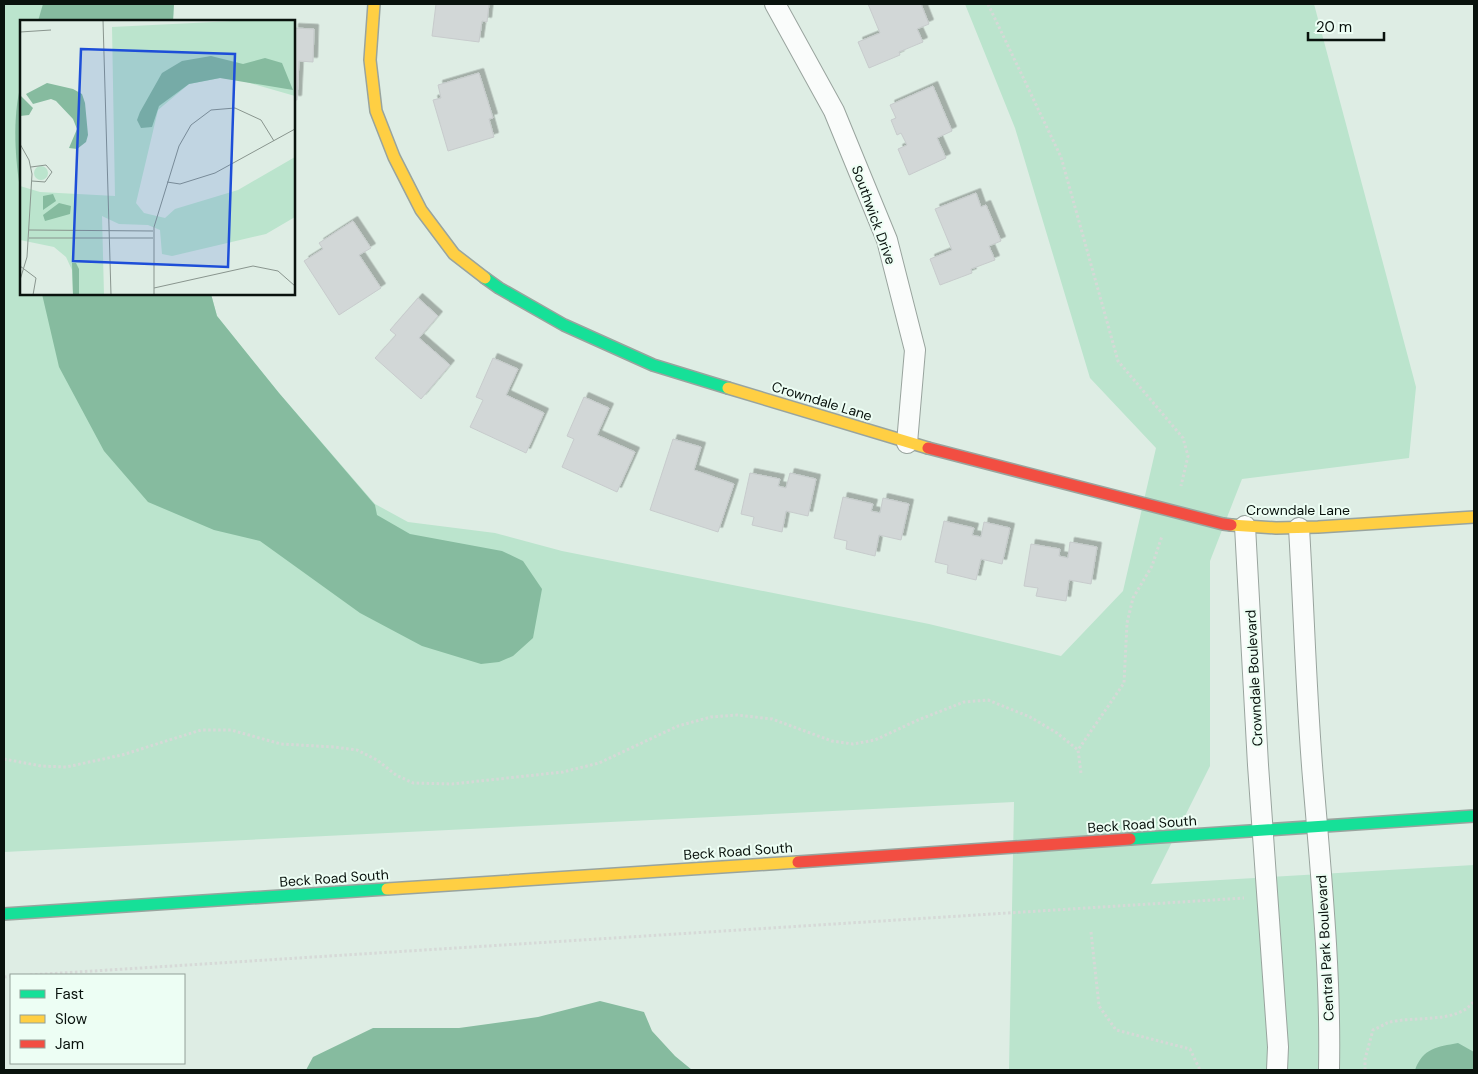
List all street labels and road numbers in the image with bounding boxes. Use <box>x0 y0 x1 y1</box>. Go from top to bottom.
street label: Southwick Drive <box>848 163 900 267</box>
street label: Crowndale Lane <box>770 377 874 425</box>
street label: Crowndale Lane <box>1246 501 1350 519</box>
street label: Crowndale Boulevard <box>1241 609 1267 747</box>
street label: Beck Road South <box>1087 811 1197 837</box>
street label: Beck Road South <box>683 838 793 864</box>
street label: Beck Road South <box>279 865 389 891</box>
street label: Central Park Boulevard <box>1312 874 1338 1022</box>

